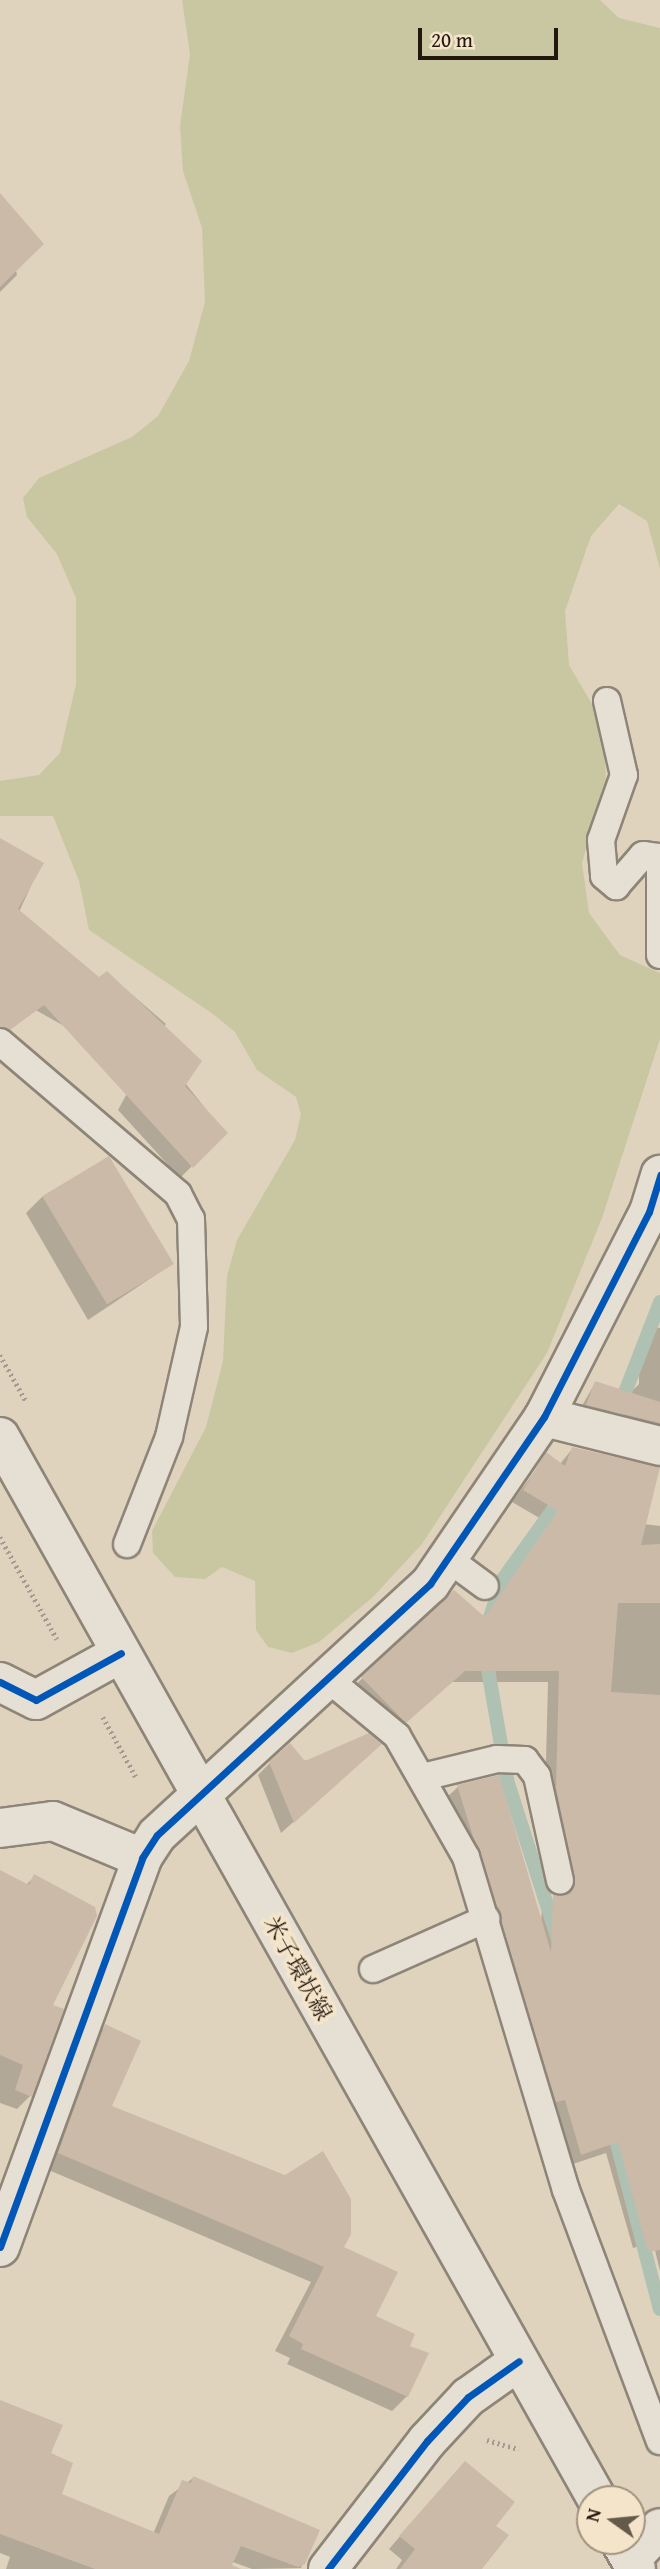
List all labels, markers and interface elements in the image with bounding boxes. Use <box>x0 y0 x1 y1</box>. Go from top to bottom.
scale bar <box>422 14 562 58</box>
text: 20 m <box>431 24 473 55</box>
street label: 米子環状線 <box>258 1911 338 2025</box>
north arrow <box>576 2485 646 2555</box>
text: N <box>577 2505 608 2525</box>

